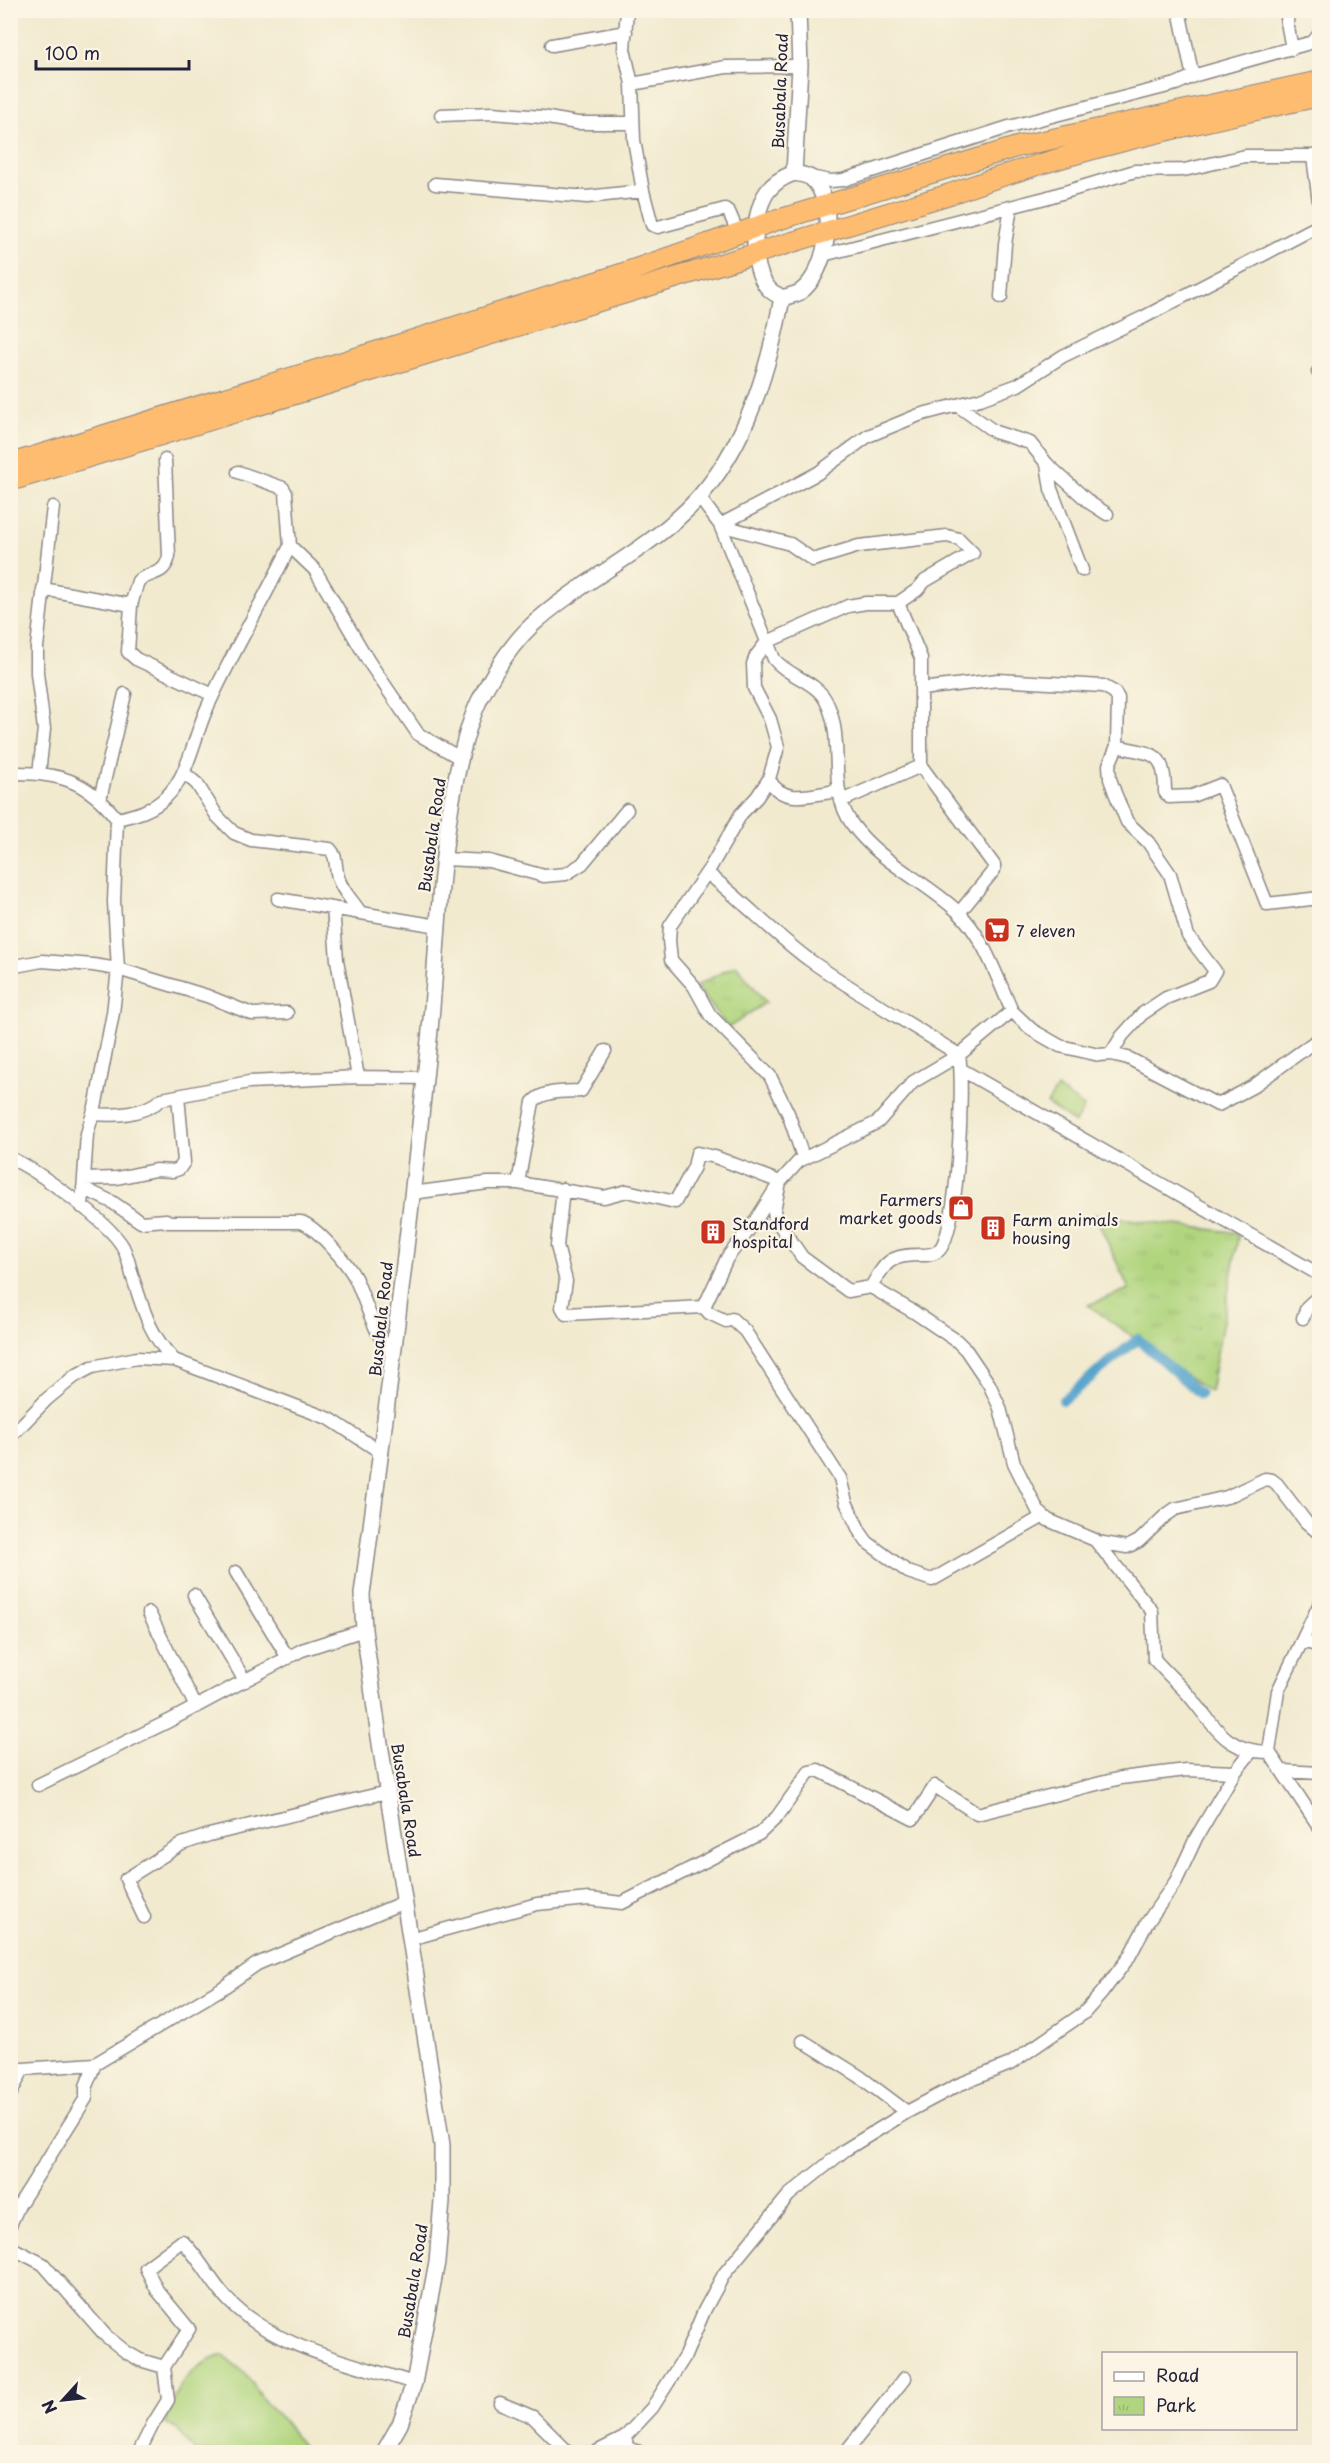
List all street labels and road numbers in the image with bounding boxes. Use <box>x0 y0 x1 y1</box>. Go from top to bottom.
street label: Busabala Road <box>765 33 793 149</box>
street label: Busabala Road <box>411 776 451 894</box>
street label: Busabala Road <box>362 1260 398 1378</box>
street label: Busabala Road <box>386 1741 428 1859</box>
street label: Busabala Road <box>391 2222 433 2340</box>

